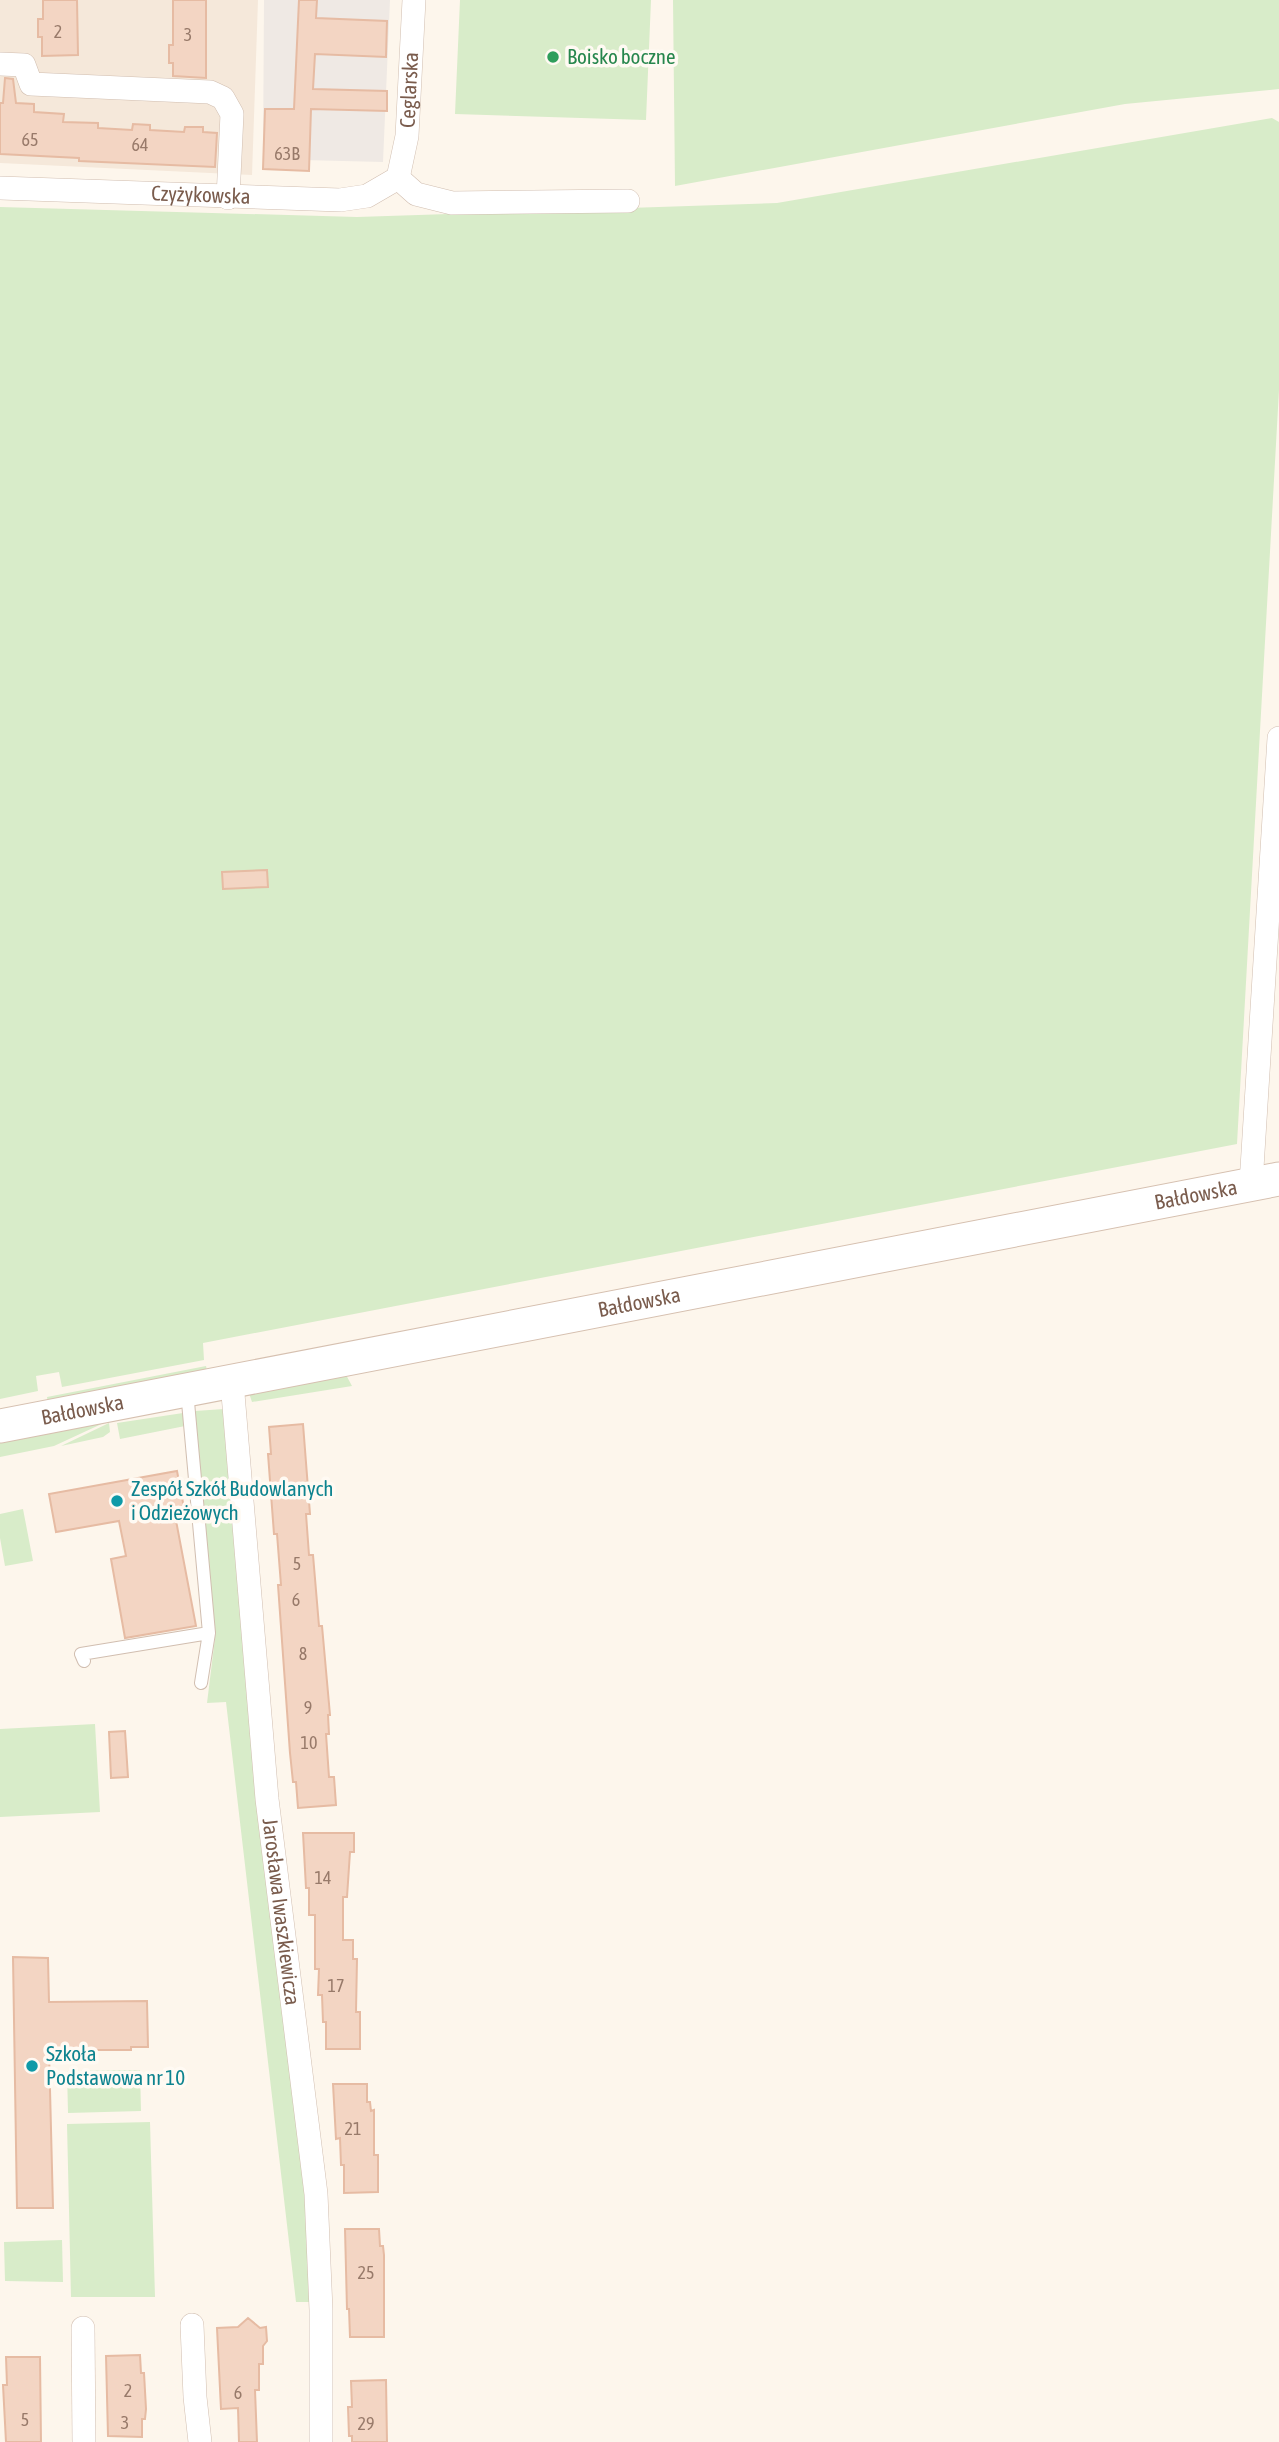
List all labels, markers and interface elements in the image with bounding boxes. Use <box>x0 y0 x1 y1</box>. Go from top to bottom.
house number: 2 <box>54 21 62 42</box>
house number: 3 <box>184 24 192 45</box>
place label: Boisko boczne <box>567 44 676 68</box>
marker: Boisko boczne <box>545 49 561 65</box>
street label: Ceglarska <box>394 51 422 129</box>
house number: 65 <box>22 129 38 150</box>
house number: 64 <box>132 134 148 155</box>
house number: 63B <box>274 143 300 164</box>
street label: Czyżykowska <box>151 180 251 208</box>
street label: Bałdowska <box>1152 1174 1239 1214</box>
street label: Bałdowska <box>596 1282 682 1321</box>
street label: Bałdowska <box>39 1389 126 1429</box>
place label: Zespół Szkół Budowlanych i Odzieżowych <box>131 1476 333 1524</box>
marker: Zespół Szkół Budowlanych i Odzieżowych <box>109 1493 125 1509</box>
house number: 5 <box>293 1553 301 1574</box>
house number: 6 <box>292 1589 300 1610</box>
house number: 8 <box>299 1643 307 1664</box>
house number: 9 <box>304 1697 312 1718</box>
house number: 10 <box>301 1732 317 1753</box>
street label: Jarosława Iwaszkiewicza <box>258 1817 305 2006</box>
house number: 14 <box>315 1867 331 1888</box>
house number: 17 <box>328 1975 344 1996</box>
place label: Szkoła Podstawowa nr 10 <box>46 2041 185 2089</box>
marker: Szkoła Podstawowa nr 10 <box>24 2058 40 2074</box>
house number: 21 <box>345 2118 361 2139</box>
house number: 25 <box>358 2262 374 2283</box>
house number: 2 <box>124 2380 132 2401</box>
house number: 6 <box>234 2382 242 2403</box>
house number: 5 <box>21 2409 29 2430</box>
house number: 3 <box>121 2412 129 2433</box>
house number: 29 <box>358 2413 374 2434</box>

